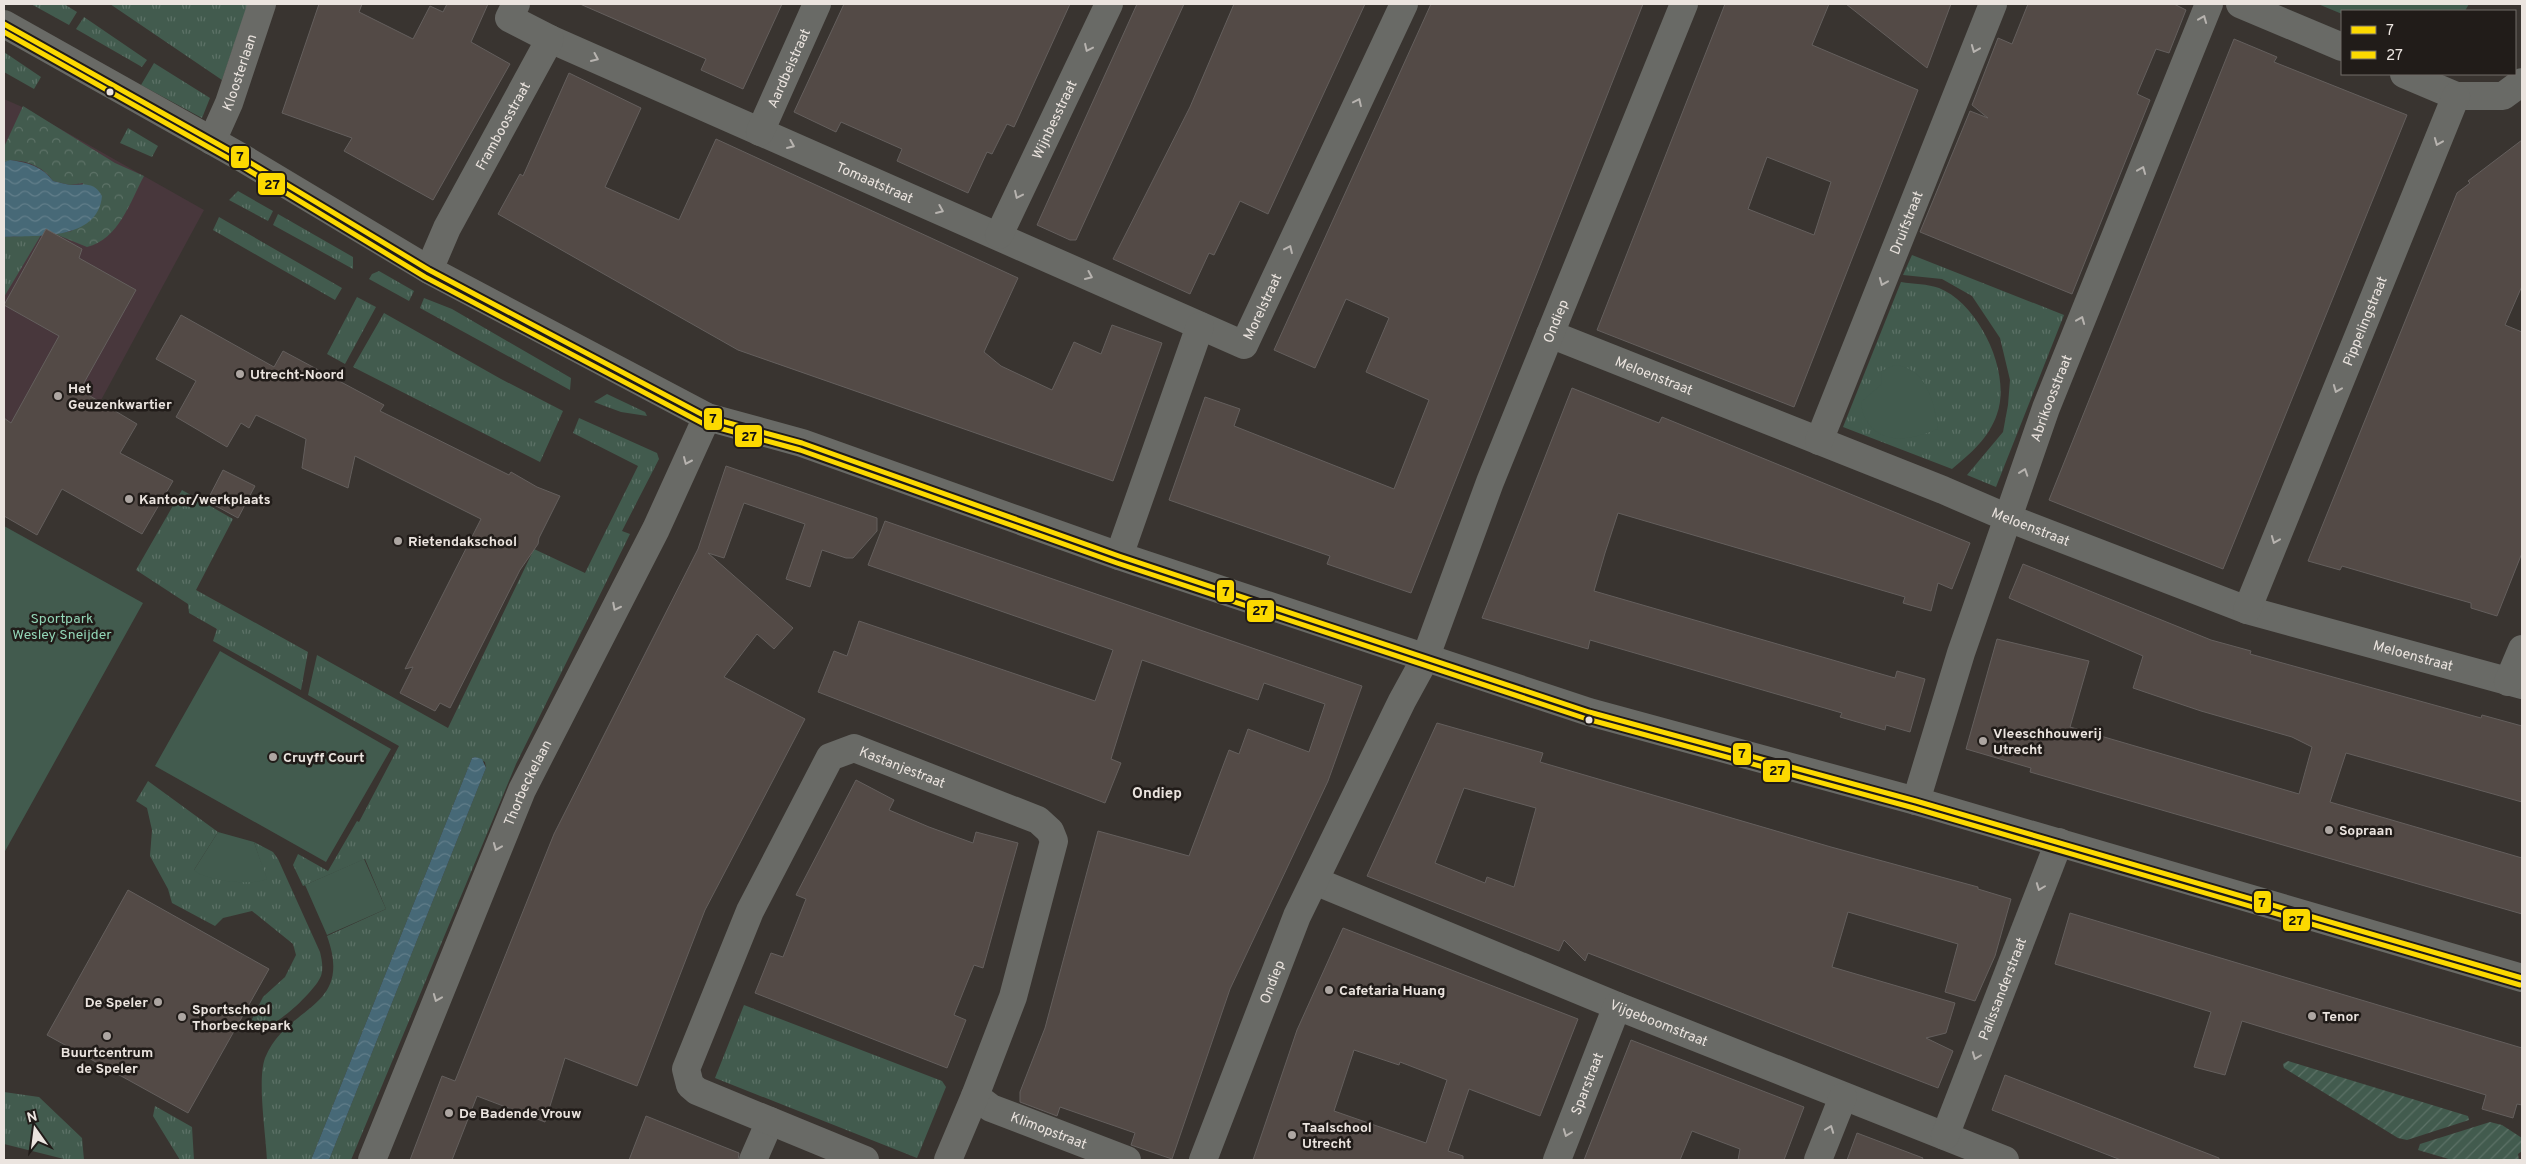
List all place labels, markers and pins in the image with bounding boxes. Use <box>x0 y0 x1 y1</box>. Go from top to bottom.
unlabelled marker <box>105 87 115 97</box>
place label: Utrecht-Noord <box>250 367 344 384</box>
marker: Utrecht-Noord <box>234 368 246 380</box>
place label: Het Geuzenkwartier <box>68 381 172 414</box>
marker: Het Geuzenkwartier <box>52 390 64 402</box>
place label: Kantoor/werkplaats <box>139 492 271 509</box>
marker: Kantoor/werkplaats <box>123 493 135 505</box>
place label: Rietendakschool <box>408 534 517 551</box>
marker: Rietendakschool <box>392 535 404 547</box>
unlabelled marker <box>1584 715 1594 725</box>
place label: Vleeschhouwerij Utrecht <box>1993 726 2102 759</box>
marker: Vleeschhouwerij Utrecht <box>1977 735 1989 747</box>
place label: Cruyff Court <box>283 750 364 767</box>
marker: Cruyff Court <box>267 751 279 763</box>
place label: Sopraan <box>2339 823 2393 840</box>
marker: Sopraan <box>2323 824 2335 836</box>
place label: Cafetaria Huang <box>1339 983 1445 1000</box>
marker: Cafetaria Huang <box>1323 984 1335 996</box>
place label: De Speler <box>85 995 148 1012</box>
marker: De Speler <box>152 996 164 1008</box>
place label: Sportschool Thorbeckepark <box>192 1002 291 1035</box>
place label: Tenor <box>2322 1009 2359 1026</box>
marker: Tenor <box>2306 1010 2318 1022</box>
marker: Sportschool Thorbeckepark <box>176 1011 188 1023</box>
marker: Buurtcentrum de Speler <box>101 1030 113 1042</box>
place label: Buurtcentrum de Speler <box>61 1045 153 1078</box>
place label: De Badende Vrouw <box>459 1106 581 1123</box>
marker: De Badende Vrouw <box>443 1107 455 1119</box>
place label: Taalschool Utrecht <box>1302 1120 1372 1153</box>
marker: Taalschool Utrecht <box>1286 1129 1298 1141</box>

